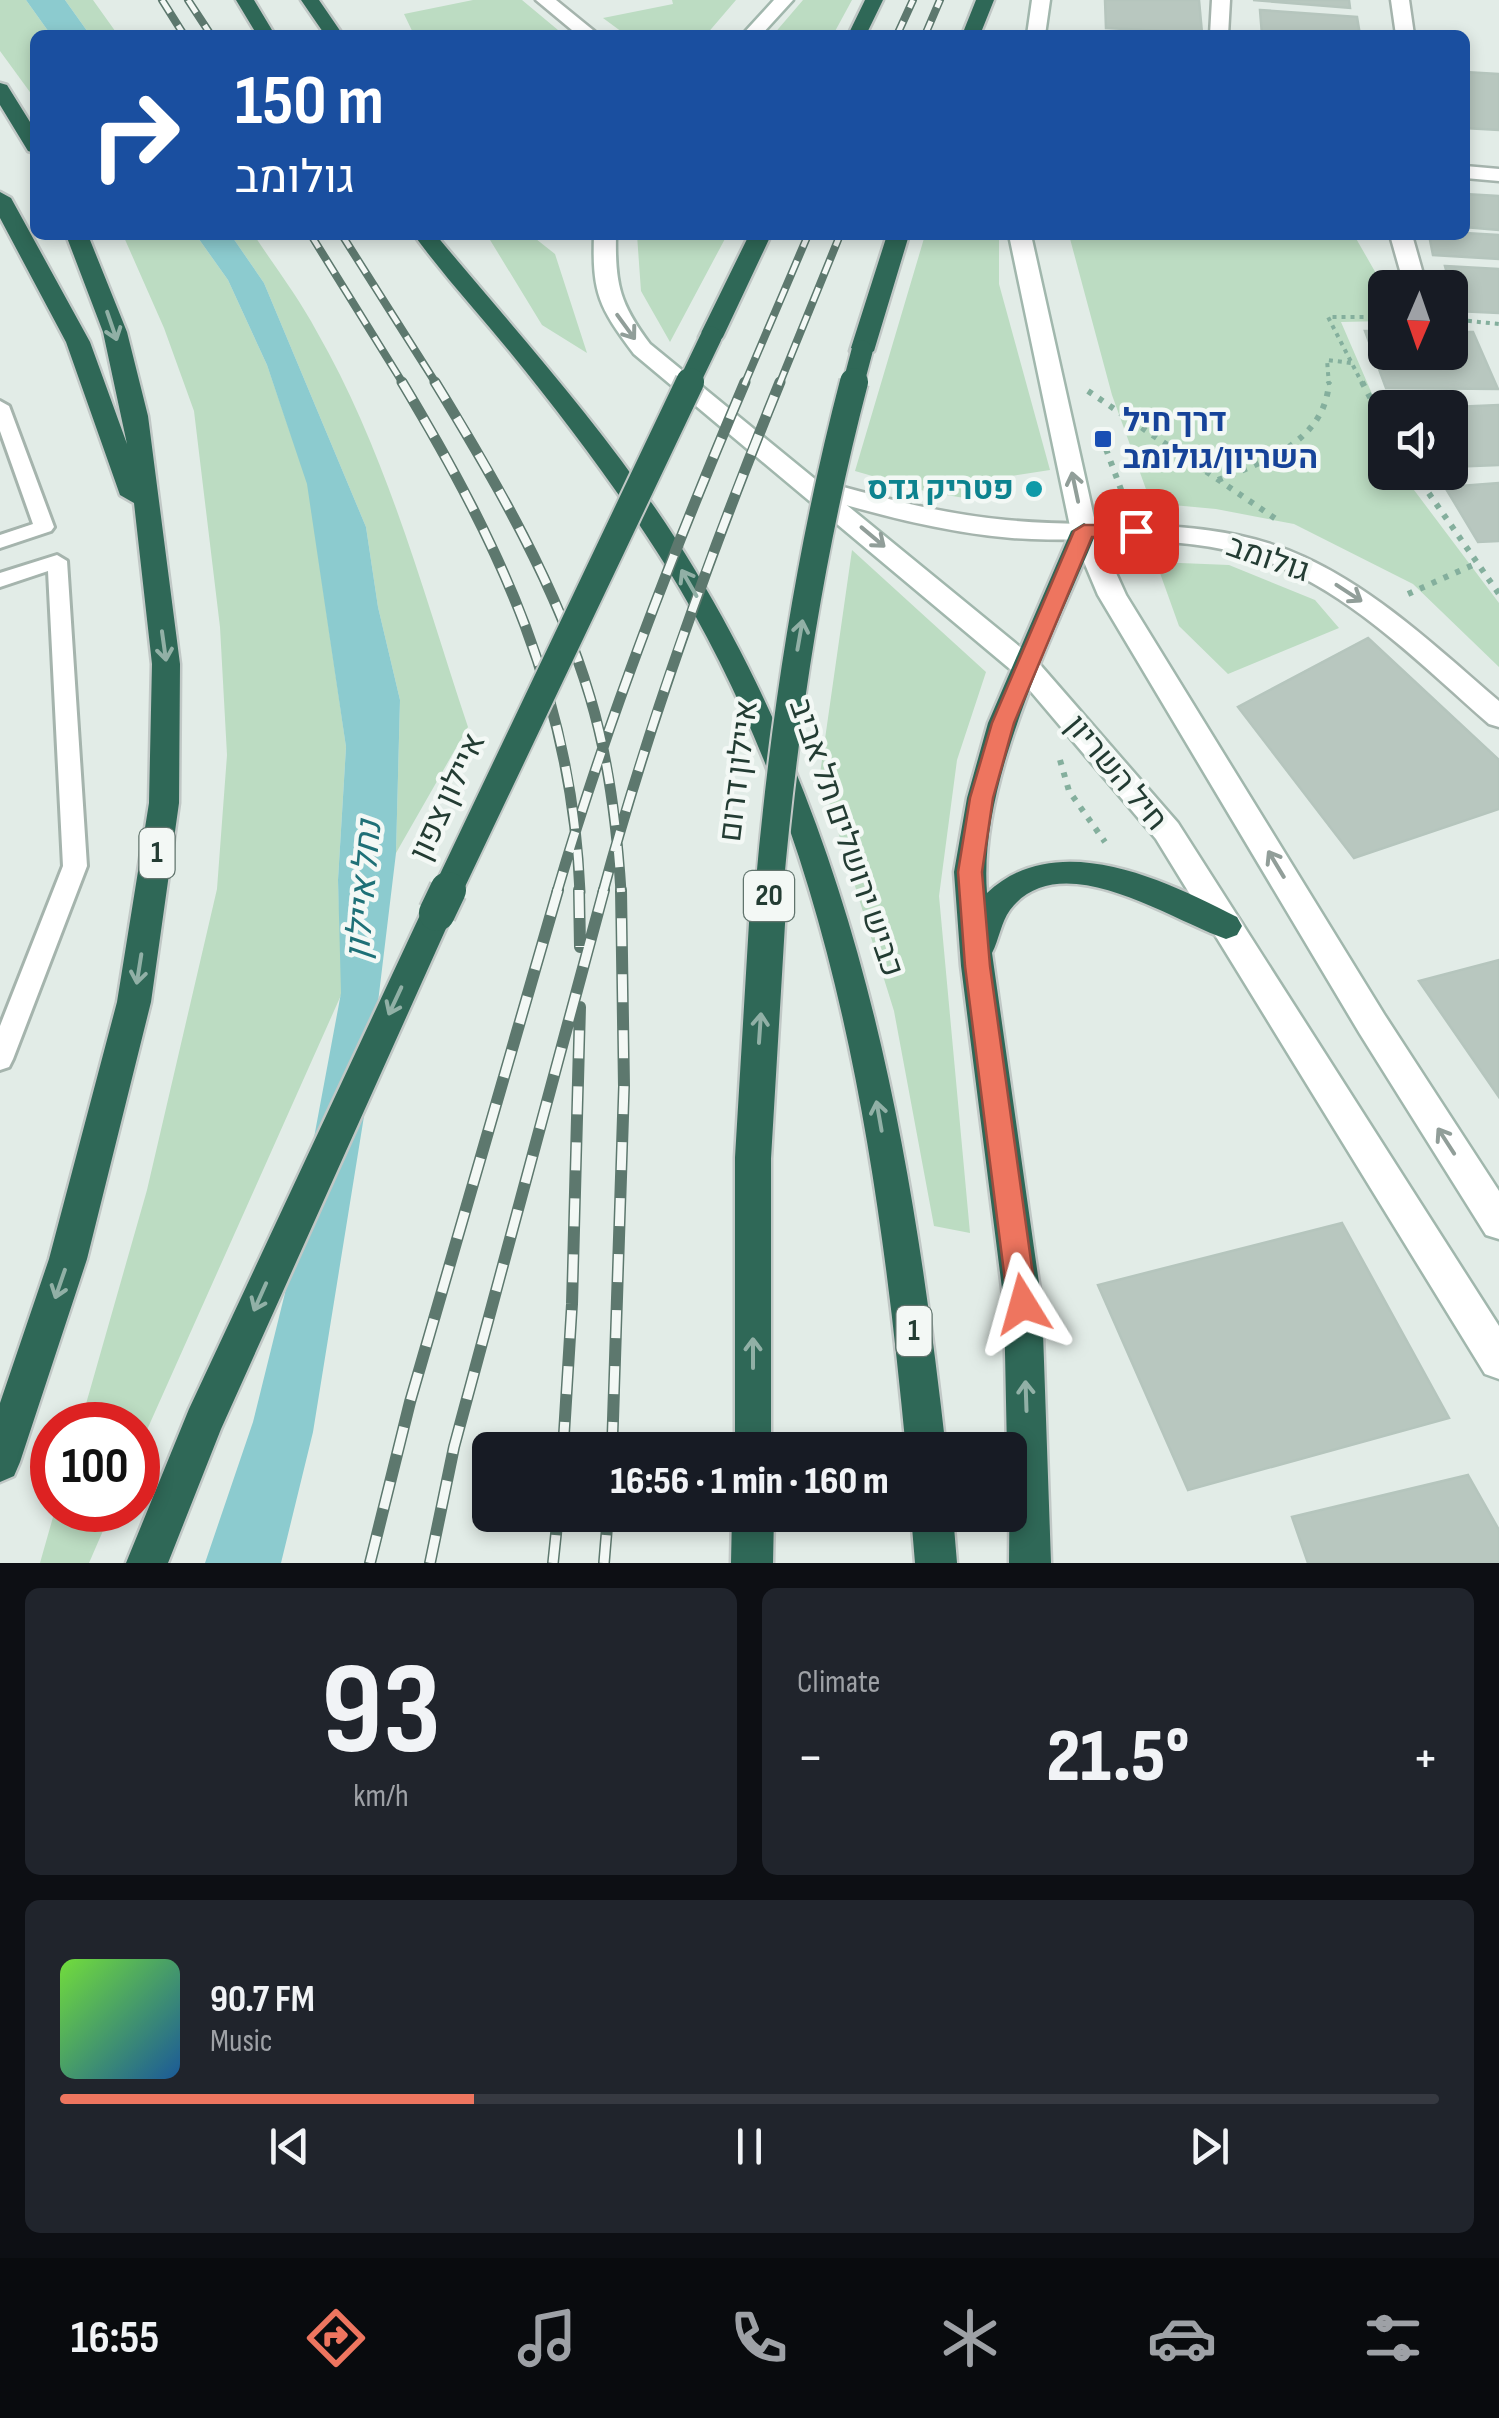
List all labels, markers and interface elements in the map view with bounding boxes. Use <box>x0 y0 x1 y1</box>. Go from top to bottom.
text: 150 m <box>235 60 384 144</box>
icon: right <box>70 70 200 200</box>
text: גולומב <box>235 151 354 206</box>
north arrow <box>1368 270 1468 370</box>
map controls <box>1368 270 1468 490</box>
one-way arrow <box>104 310 122 341</box>
one-way arrow <box>615 313 636 340</box>
button: sound <box>1368 390 1468 490</box>
place label: דרך חיל השריון/גולומב <box>1123 402 1318 478</box>
marker: דרך חיל השריון/גולומב <box>1092 428 1114 450</box>
place label: פטריק גדס <box>867 470 1014 509</box>
one-way arrow <box>1065 472 1083 504</box>
marker: פטריק גדס <box>1023 478 1045 500</box>
pin <box>1094 489 1179 574</box>
icon: arrive <box>1109 504 1164 559</box>
one-way arrow <box>860 525 885 548</box>
street label: גולומב <box>1222 527 1314 591</box>
one-way arrow <box>679 568 699 598</box>
one-way arrow <box>1334 583 1362 604</box>
one-way arrow <box>791 619 810 652</box>
one-way arrow <box>155 629 174 662</box>
street label: כביש ירושלים תל אביב <box>780 694 912 982</box>
street label: איילון דרום <box>711 698 767 844</box>
street label: חיל השריון <box>1056 707 1176 839</box>
street label: איילון צפון <box>402 727 494 867</box>
water label: נחל איילון <box>337 816 392 961</box>
road number: 1 <box>140 828 174 878</box>
one-way arrow <box>1266 850 1286 879</box>
road number: 20 <box>744 871 794 921</box>
one-way arrow <box>129 952 148 985</box>
one-way arrow <box>385 985 403 1016</box>
one-way arrow <box>751 1012 770 1044</box>
one-way arrow <box>869 1101 888 1133</box>
one-way arrow <box>1436 1127 1457 1155</box>
position arrow <box>971 1252 1075 1356</box>
one-way arrow <box>49 1268 67 1299</box>
one-way arrow <box>250 1281 269 1311</box>
road number: 1 <box>896 1306 932 1356</box>
one-way arrow <box>744 1337 763 1369</box>
one-way arrow <box>1017 1380 1036 1412</box>
speed limit sign: 100 <box>30 1402 160 1532</box>
text: 16:56 · 1 min · 160 m <box>610 1459 889 1504</box>
text: 93 <box>321 1634 441 1790</box>
text: Climate <box>797 1663 880 1702</box>
text: 21.5° <box>1047 1712 1189 1803</box>
text: − <box>797 1725 824 1792</box>
text: + <box>1412 1725 1439 1792</box>
text: km/h <box>353 1777 409 1816</box>
text: 90.7 FM <box>210 1977 315 2022</box>
text: Music <box>210 2022 273 2061</box>
icon: previous <box>262 2119 317 2174</box>
icon: pause <box>722 2119 777 2174</box>
icon: next <box>1182 2119 1237 2174</box>
icon: directions <box>301 2303 371 2373</box>
icon: music <box>512 2303 582 2373</box>
icon: phone <box>724 2303 794 2373</box>
icon: climate <box>935 2303 1005 2373</box>
icon: car <box>1147 2303 1217 2373</box>
icon: filters <box>1358 2303 1428 2373</box>
text: 16:55 <box>71 2311 159 2366</box>

